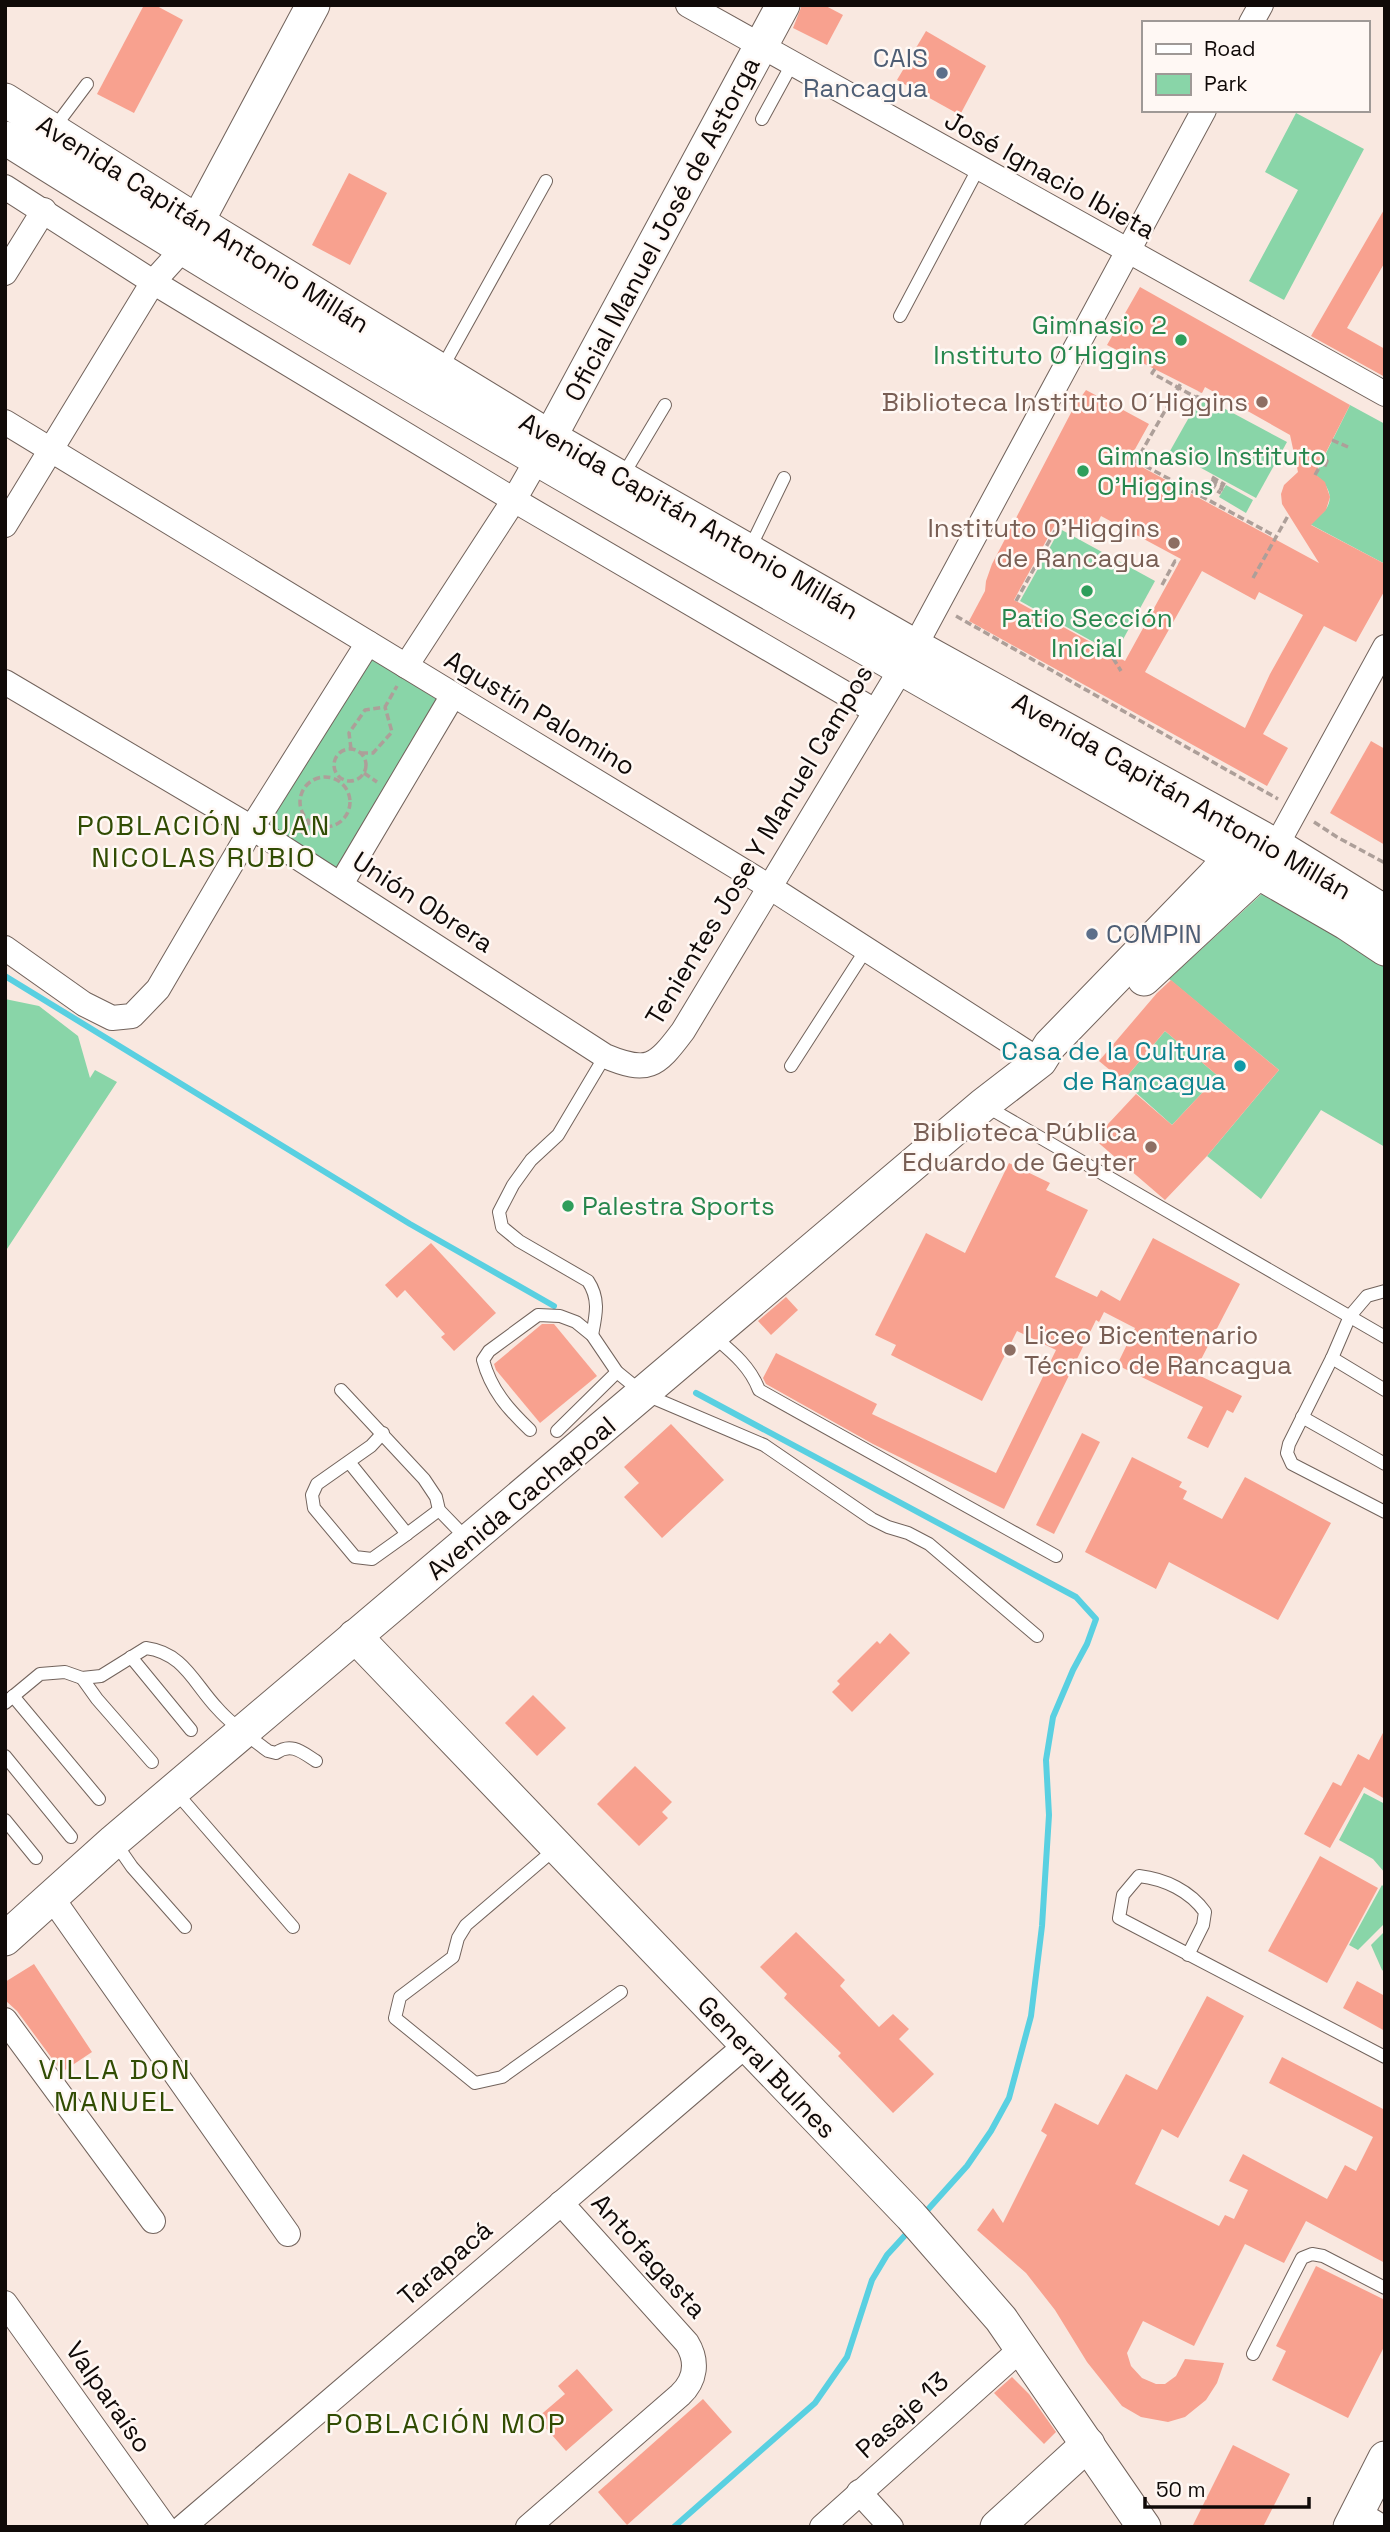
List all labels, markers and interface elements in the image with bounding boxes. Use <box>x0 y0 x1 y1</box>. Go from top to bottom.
legend <box>1142 21 1369 112</box>
text: Road <box>1204 35 1256 62</box>
place label: CAIS Rancagua <box>803 41 928 105</box>
street label: Oficial Manuel José de Astorga <box>557 51 768 407</box>
marker: CAIS Rancagua <box>934 65 950 81</box>
text: Park <box>1204 70 1248 97</box>
street label: José Ignacio Ibieta <box>939 103 1161 247</box>
street label: Avenida Capitán Antonio Millán <box>30 107 376 341</box>
place label: Gimnasio 2 Instituto O´Higgins <box>933 308 1167 372</box>
marker: Gimnasio 2 Instituto O´Higgins <box>1173 332 1189 348</box>
place label: Biblioteca Instituto O´Higgins <box>882 385 1248 419</box>
marker: Biblioteca Instituto O´Higgins <box>1254 394 1270 410</box>
street label: Avenida Capitán Antonio Millán <box>513 405 865 627</box>
place label: Gimnasio Instituto O'Higgins <box>1097 439 1326 503</box>
marker: Gimnasio Instituto O'Higgins <box>1075 463 1091 479</box>
place label: Instituto O'Higgins de Rancagua <box>927 511 1160 575</box>
marker: Instituto O'Higgins de Rancagua <box>1166 535 1182 551</box>
marker: Patio Sección Inicial <box>1079 583 1095 599</box>
place label: Patio Sección Inicial <box>1001 601 1173 665</box>
street label: Agustín Palomino <box>438 643 642 783</box>
street label: Tenientes Jose Y Manuel Campos <box>638 658 880 1032</box>
street label: Avenida Capitán Antonio Millán <box>1006 685 1358 907</box>
district label: POBLACIÓN JUAN NICOLAS RUBIO <box>77 807 331 875</box>
street label: Unión Obrera <box>346 844 500 960</box>
place label: COMPIN <box>1106 917 1202 951</box>
marker: COMPIN <box>1084 926 1100 942</box>
place label: Casa de la Cultura de Rancagua <box>1001 1034 1226 1098</box>
marker: Casa de la Cultura de Rancagua <box>1232 1058 1248 1074</box>
place label: Biblioteca Pública Eduardo de Geyter <box>902 1115 1137 1179</box>
marker: Biblioteca Pública Eduardo de Geyter <box>1143 1139 1159 1155</box>
place label: Palestra Sports <box>582 1189 775 1223</box>
marker: Palestra Sports <box>560 1198 576 1214</box>
place label: Liceo Bicentenario Técnico de Rancagua <box>1024 1318 1292 1382</box>
marker: Liceo Bicentenario Técnico de Rancagua <box>1002 1342 1018 1358</box>
street label: Avenida Cachapoal <box>419 1409 623 1587</box>
street label: General Bulnes <box>690 1988 844 2146</box>
district label: VILLA DON MANUEL <box>38 2051 192 2119</box>
street label: Antofagasta <box>584 2186 714 2326</box>
street label: Tarapacá <box>391 2213 499 2313</box>
street label: Valparaíso <box>58 2335 160 2459</box>
street label: Pasaje 13 <box>848 2364 956 2466</box>
district label: POBLACIÓN MOP <box>325 2405 567 2441</box>
scale bar <box>1145 2466 1310 2510</box>
text: 50 m <box>1156 2476 1206 2503</box>

